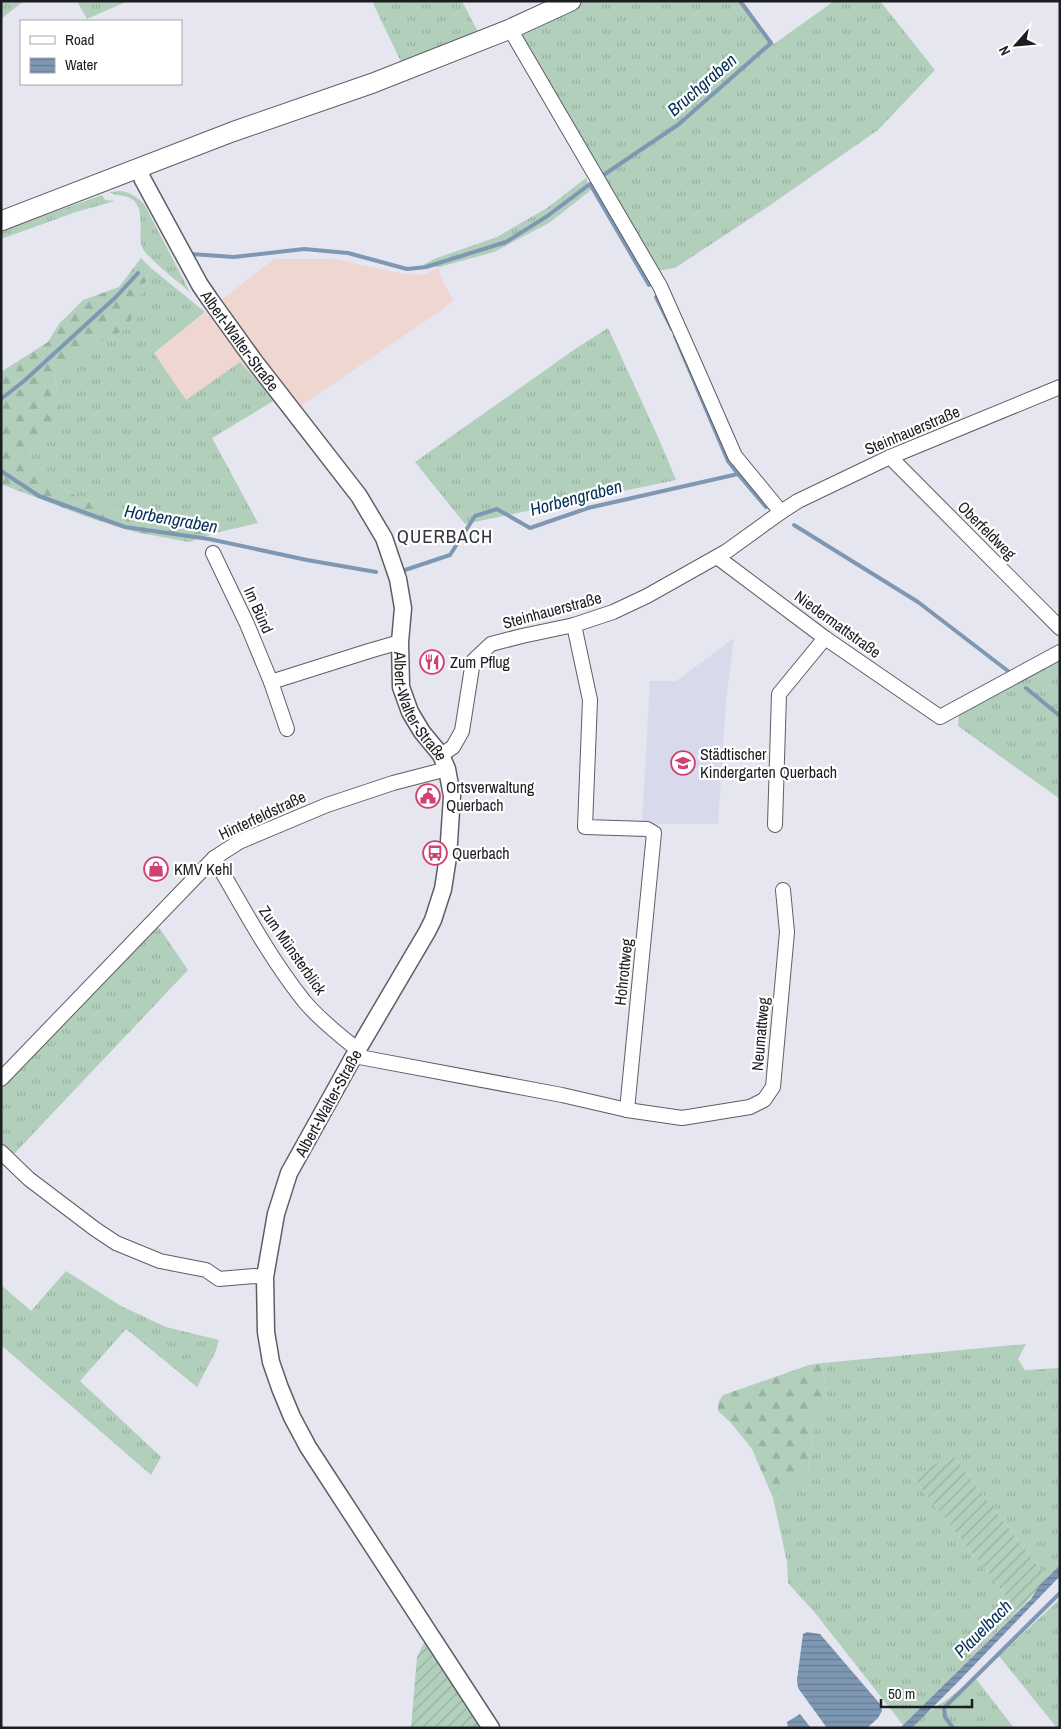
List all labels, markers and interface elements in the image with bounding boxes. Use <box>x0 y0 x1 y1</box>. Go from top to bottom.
legend <box>20 20 182 85</box>
north arrow <box>991 20 1041 70</box>
text: Road <box>65 29 94 50</box>
text: N <box>995 43 1014 59</box>
water label: Bruchgraben <box>662 47 742 122</box>
text: Water <box>65 54 97 75</box>
street label: Albert-Walter-Straße <box>195 285 284 395</box>
street label: Steinhauerstraße <box>861 400 963 460</box>
water label: Horbengraben <box>527 473 625 522</box>
street label: Oberfeldweg <box>953 496 1022 565</box>
water label: Horbengraben <box>122 498 220 539</box>
district label: QUERBACH <box>397 523 493 549</box>
street label: Im Bünd <box>239 583 279 637</box>
street label: Niedermattstraße <box>790 585 886 663</box>
street label: Steinhauerstraße <box>500 586 604 634</box>
restaurant icon: Zum Pflug <box>419 649 445 675</box>
street label: Albert-Walter-Straße <box>389 650 453 764</box>
place label: Zum Pflug <box>450 651 510 673</box>
place label: Städtischer Kindergarten Querbach <box>700 743 837 783</box>
school or university icon: Städtischer Kindergarten Querbach <box>670 750 696 776</box>
place label: Ortsverwaltung Querbach <box>446 776 535 816</box>
public building icon: Ortsverwaltung Querbach <box>415 783 441 809</box>
street label: Hinterfeldstraße <box>215 785 309 845</box>
bus stop icon: Querbach <box>422 840 448 866</box>
place label: Querbach <box>452 842 510 864</box>
shop icon: KMV Kehl <box>143 856 169 882</box>
place label: KMV Kehl <box>174 858 232 880</box>
street label: Zum Münsterblick <box>254 901 332 999</box>
street label: Hohrottweg <box>609 937 638 1007</box>
street label: Neumattweg <box>746 996 774 1072</box>
street label: Albert-Walter-Straße <box>289 1045 367 1162</box>
water label: Plauelbach <box>948 1594 1017 1663</box>
scale bar <box>881 1676 972 1708</box>
text: 50 m <box>888 1683 915 1704</box>

